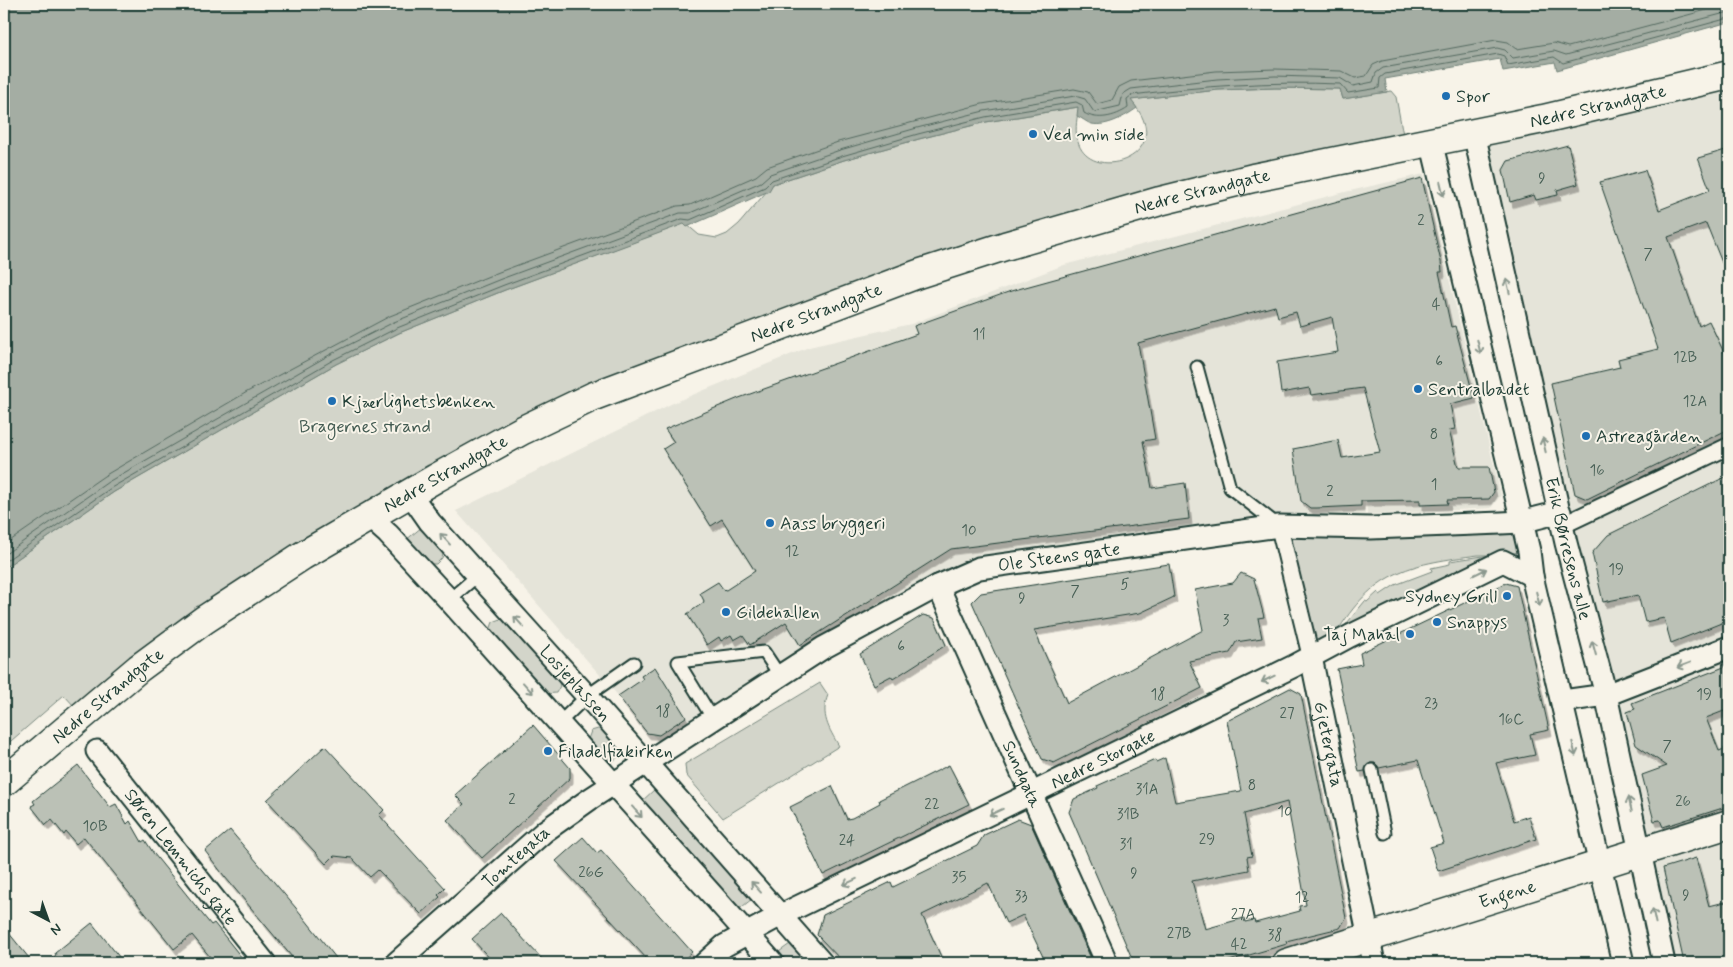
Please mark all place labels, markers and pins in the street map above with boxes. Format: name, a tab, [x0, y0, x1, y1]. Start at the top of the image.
place label: Spor	[1456, 85, 1491, 109]
marker: Spor	[1440, 90, 1452, 102]
place label: Ved min side	[1043, 123, 1145, 147]
marker: Ved min side	[1027, 128, 1039, 140]
place label: Sentralbadet	[1428, 378, 1530, 402]
marker: Sentralbadet	[1412, 383, 1424, 395]
place label: Kjærlighetsbenken	[342, 390, 495, 414]
marker: Kjærlighetsbenken	[326, 395, 338, 407]
place label: Astreagården	[1596, 425, 1702, 451]
marker: Astreagården	[1580, 430, 1592, 442]
place label: Aass bryggeri	[780, 512, 885, 537]
marker: Aass bryggeri	[764, 517, 776, 529]
place label: Sydney Grill	[1405, 585, 1497, 609]
marker: Sydney Grill	[1501, 590, 1513, 602]
place label: Gildehallen	[736, 601, 820, 625]
marker: Gildehallen	[720, 606, 732, 618]
place label: Snappys	[1447, 611, 1507, 635]
marker: Snappys	[1431, 616, 1443, 628]
place label: Taj Mahal	[1323, 623, 1400, 647]
marker: Taj Mahal	[1404, 628, 1416, 640]
place label: Filadelfiakirken	[558, 740, 673, 764]
marker: Filadelfiakirken	[542, 745, 554, 757]

